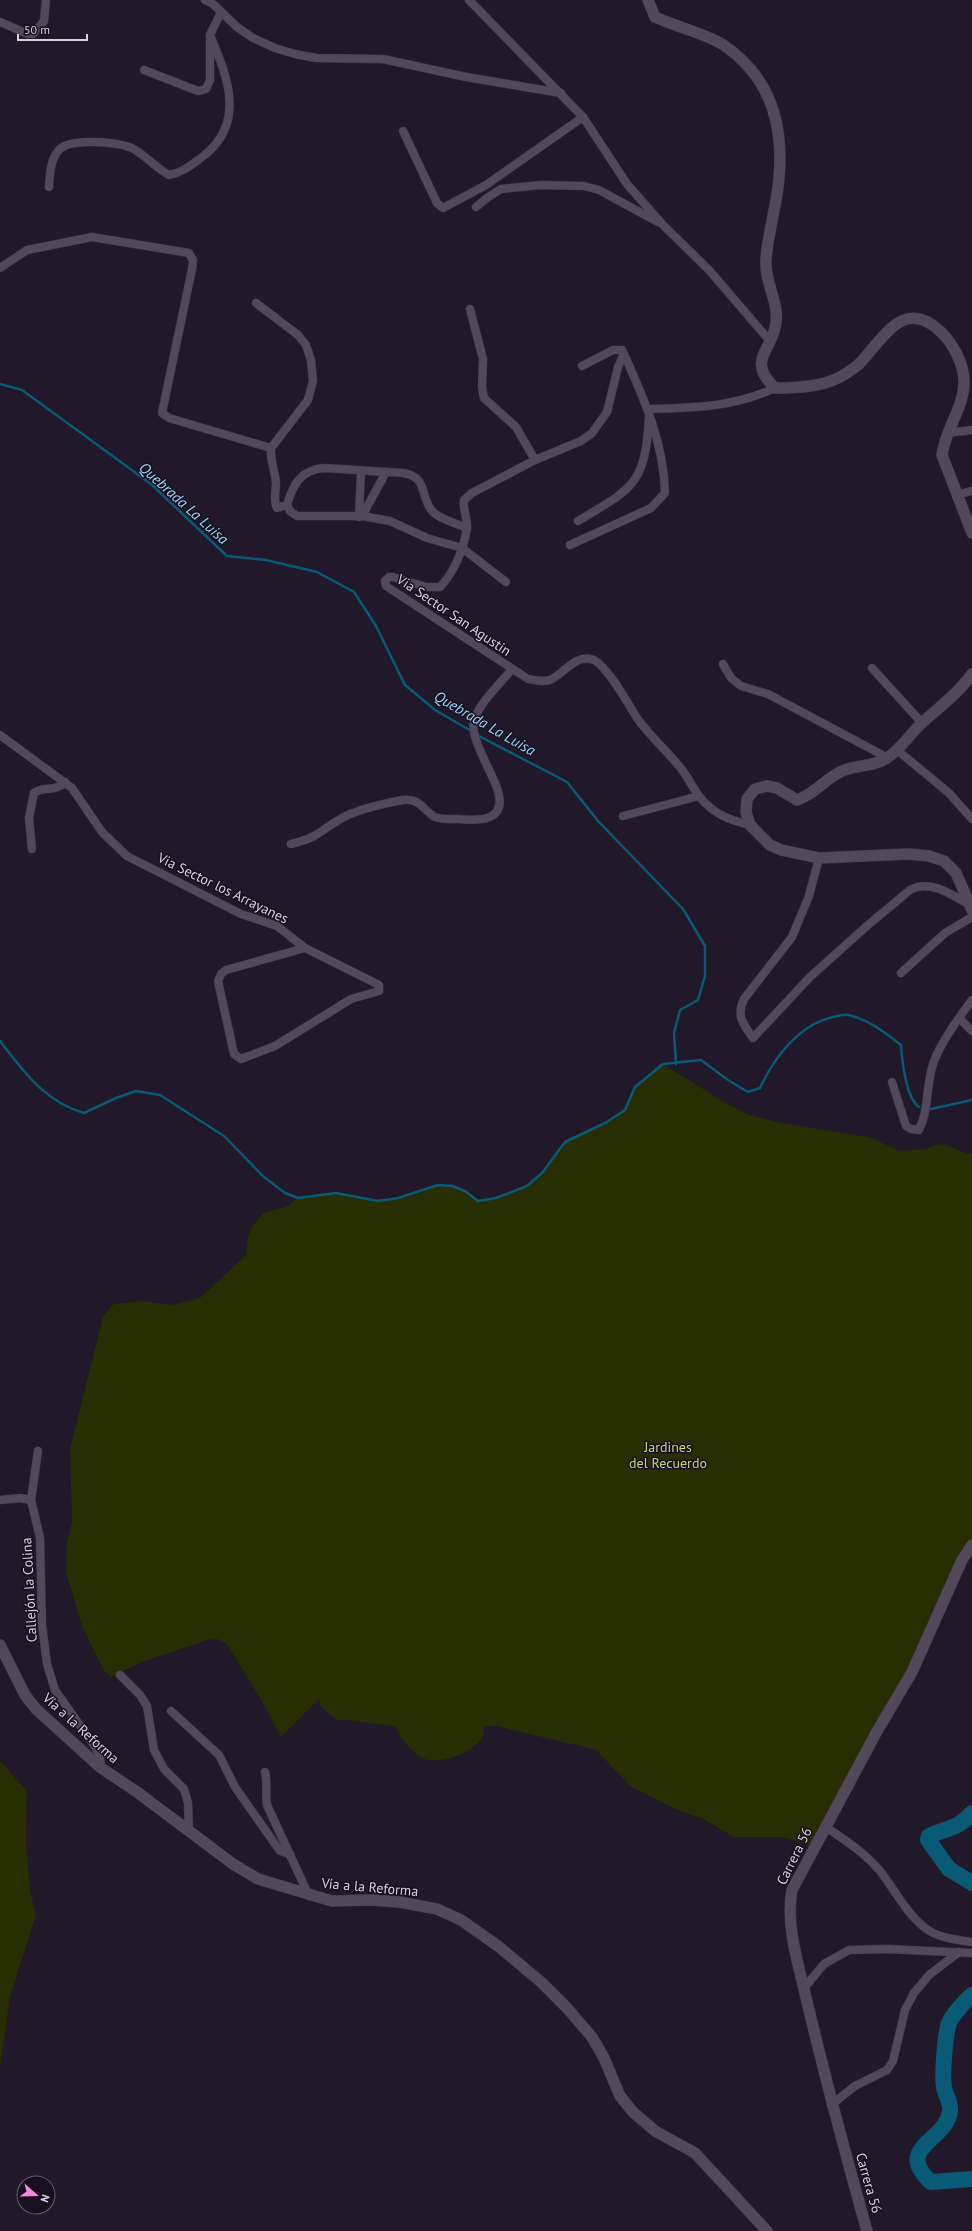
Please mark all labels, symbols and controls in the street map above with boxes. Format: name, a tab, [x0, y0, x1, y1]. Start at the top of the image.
scale bar	[18, 16, 87, 42]
text: 50 m	[24, 22, 50, 37]
water label: Quebrada La Luisa	[135, 458, 233, 549]
street label: Via Sector San Agustin	[393, 569, 515, 660]
water label: Quebrada La Luisa	[431, 686, 540, 760]
street label: Via Sector los Arrayanes	[154, 848, 291, 928]
park label: Jardines del Recuerdo	[629, 1438, 707, 1472]
street label: Callejón la Colina	[17, 1537, 41, 1643]
street label: Vía a la Reforma	[38, 1688, 123, 1767]
street label: Carrera 56	[772, 1824, 816, 1888]
street label: Vía a la Reforma	[320, 1874, 419, 1900]
street label: Carrera 56	[852, 2151, 886, 2215]
north arrow	[16, 2175, 56, 2215]
text: N	[38, 2193, 53, 2204]

